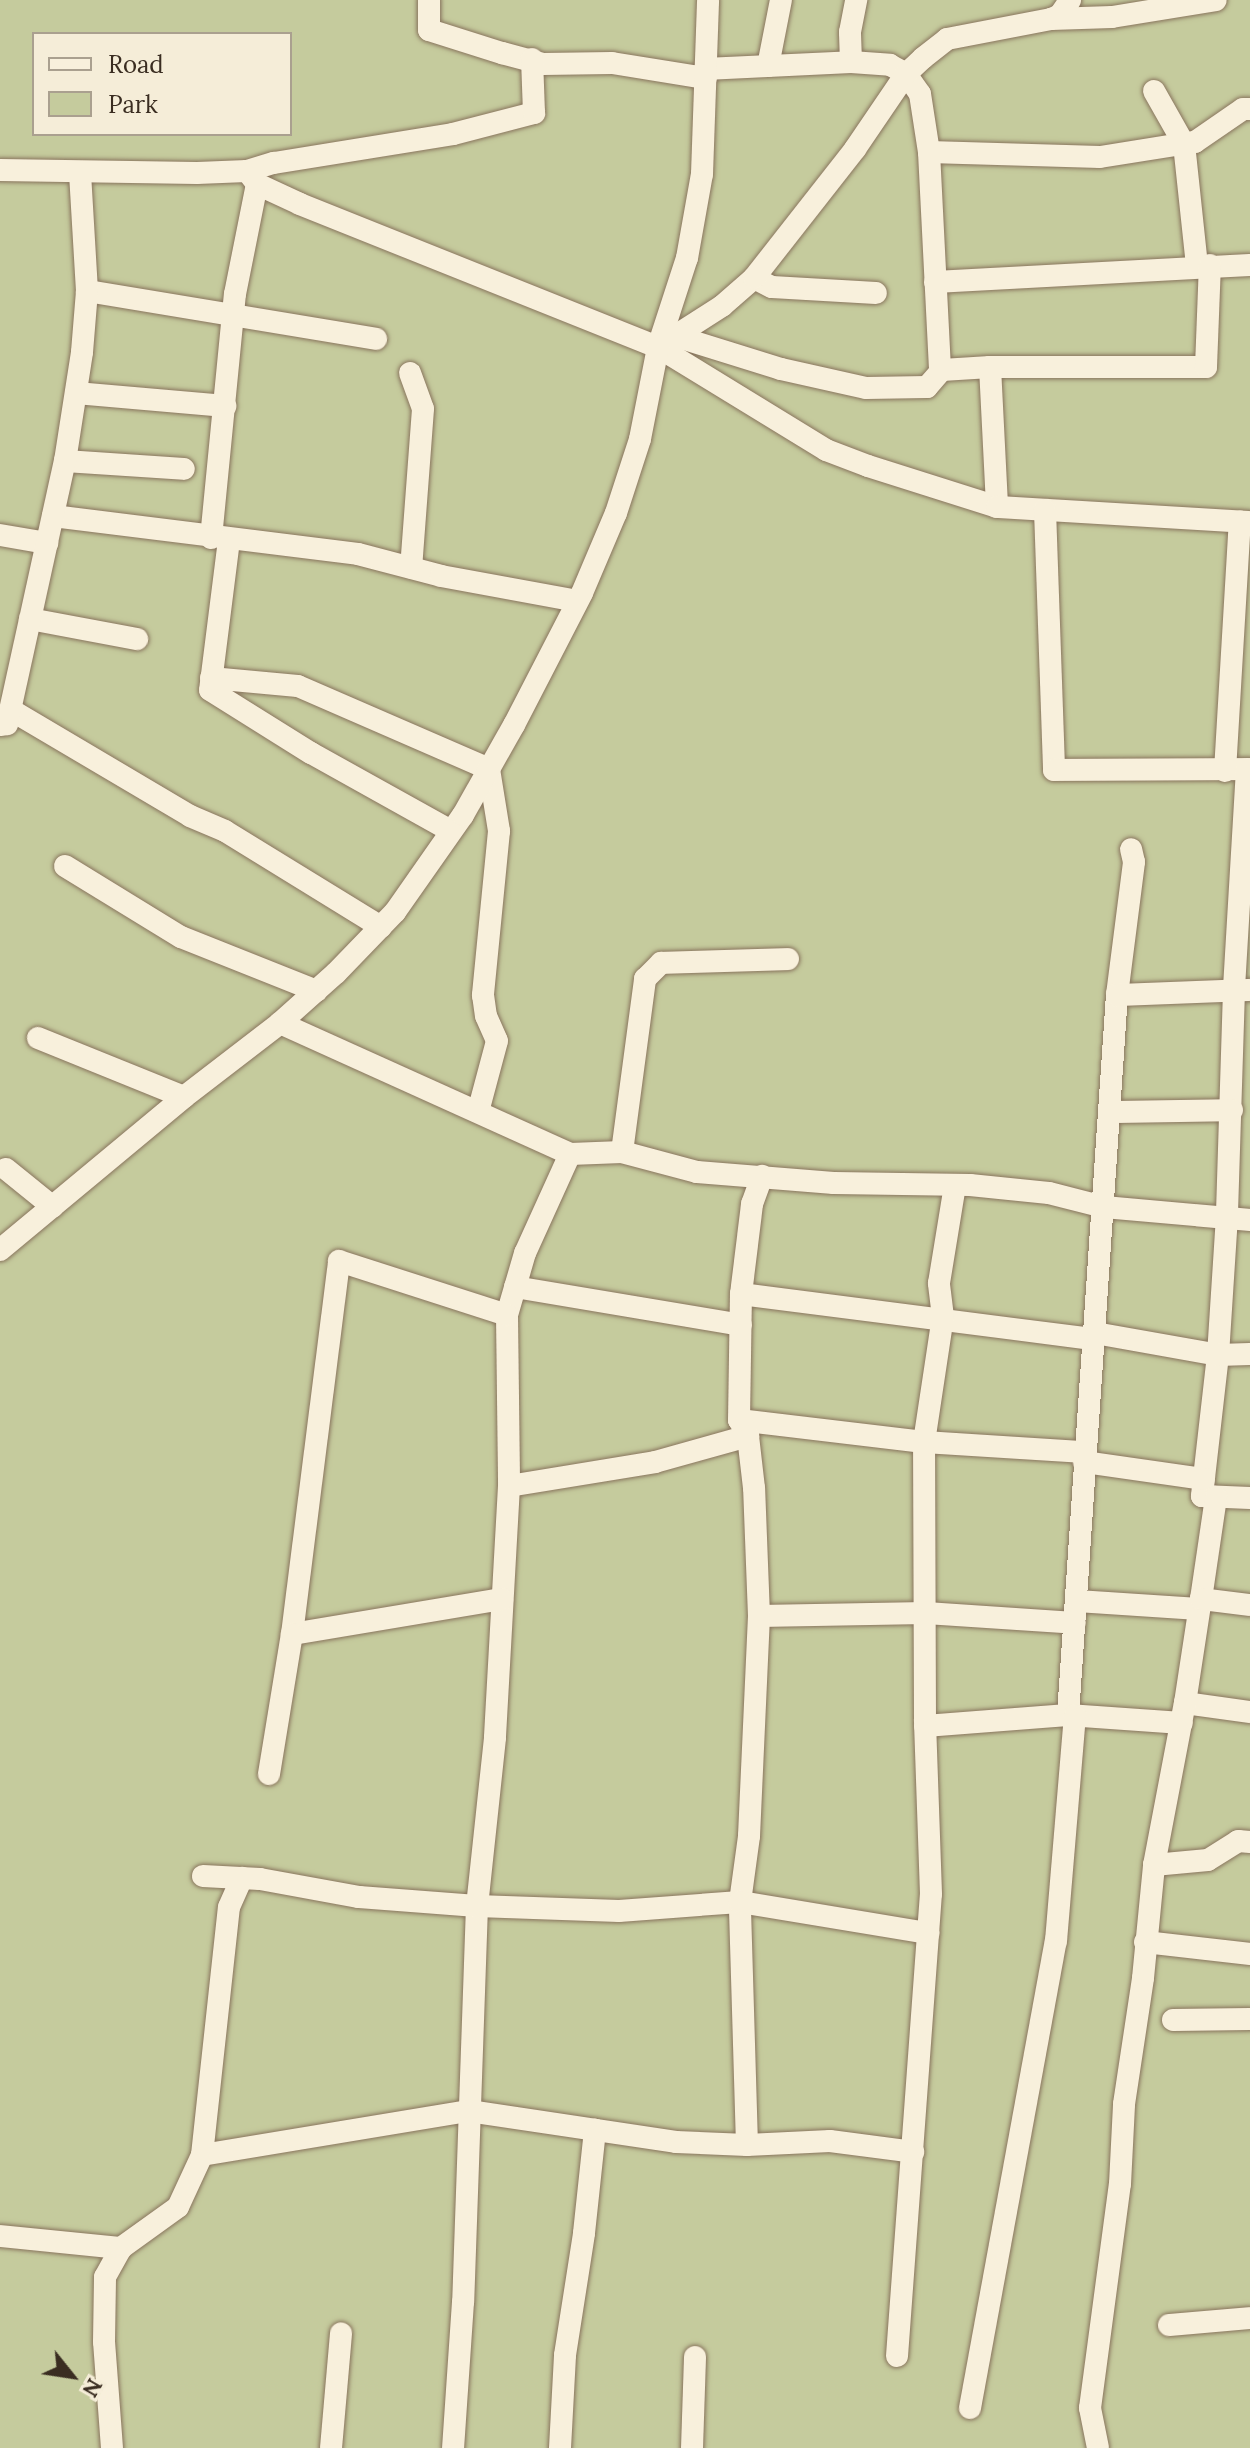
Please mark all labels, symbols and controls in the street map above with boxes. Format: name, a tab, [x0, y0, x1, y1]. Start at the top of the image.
legend	[32, 32, 292, 136]
text: Road	[108, 49, 164, 80]
text: Park	[108, 89, 158, 120]
north arrow	[32, 2336, 112, 2416]
text: N	[76, 2374, 109, 2402]

